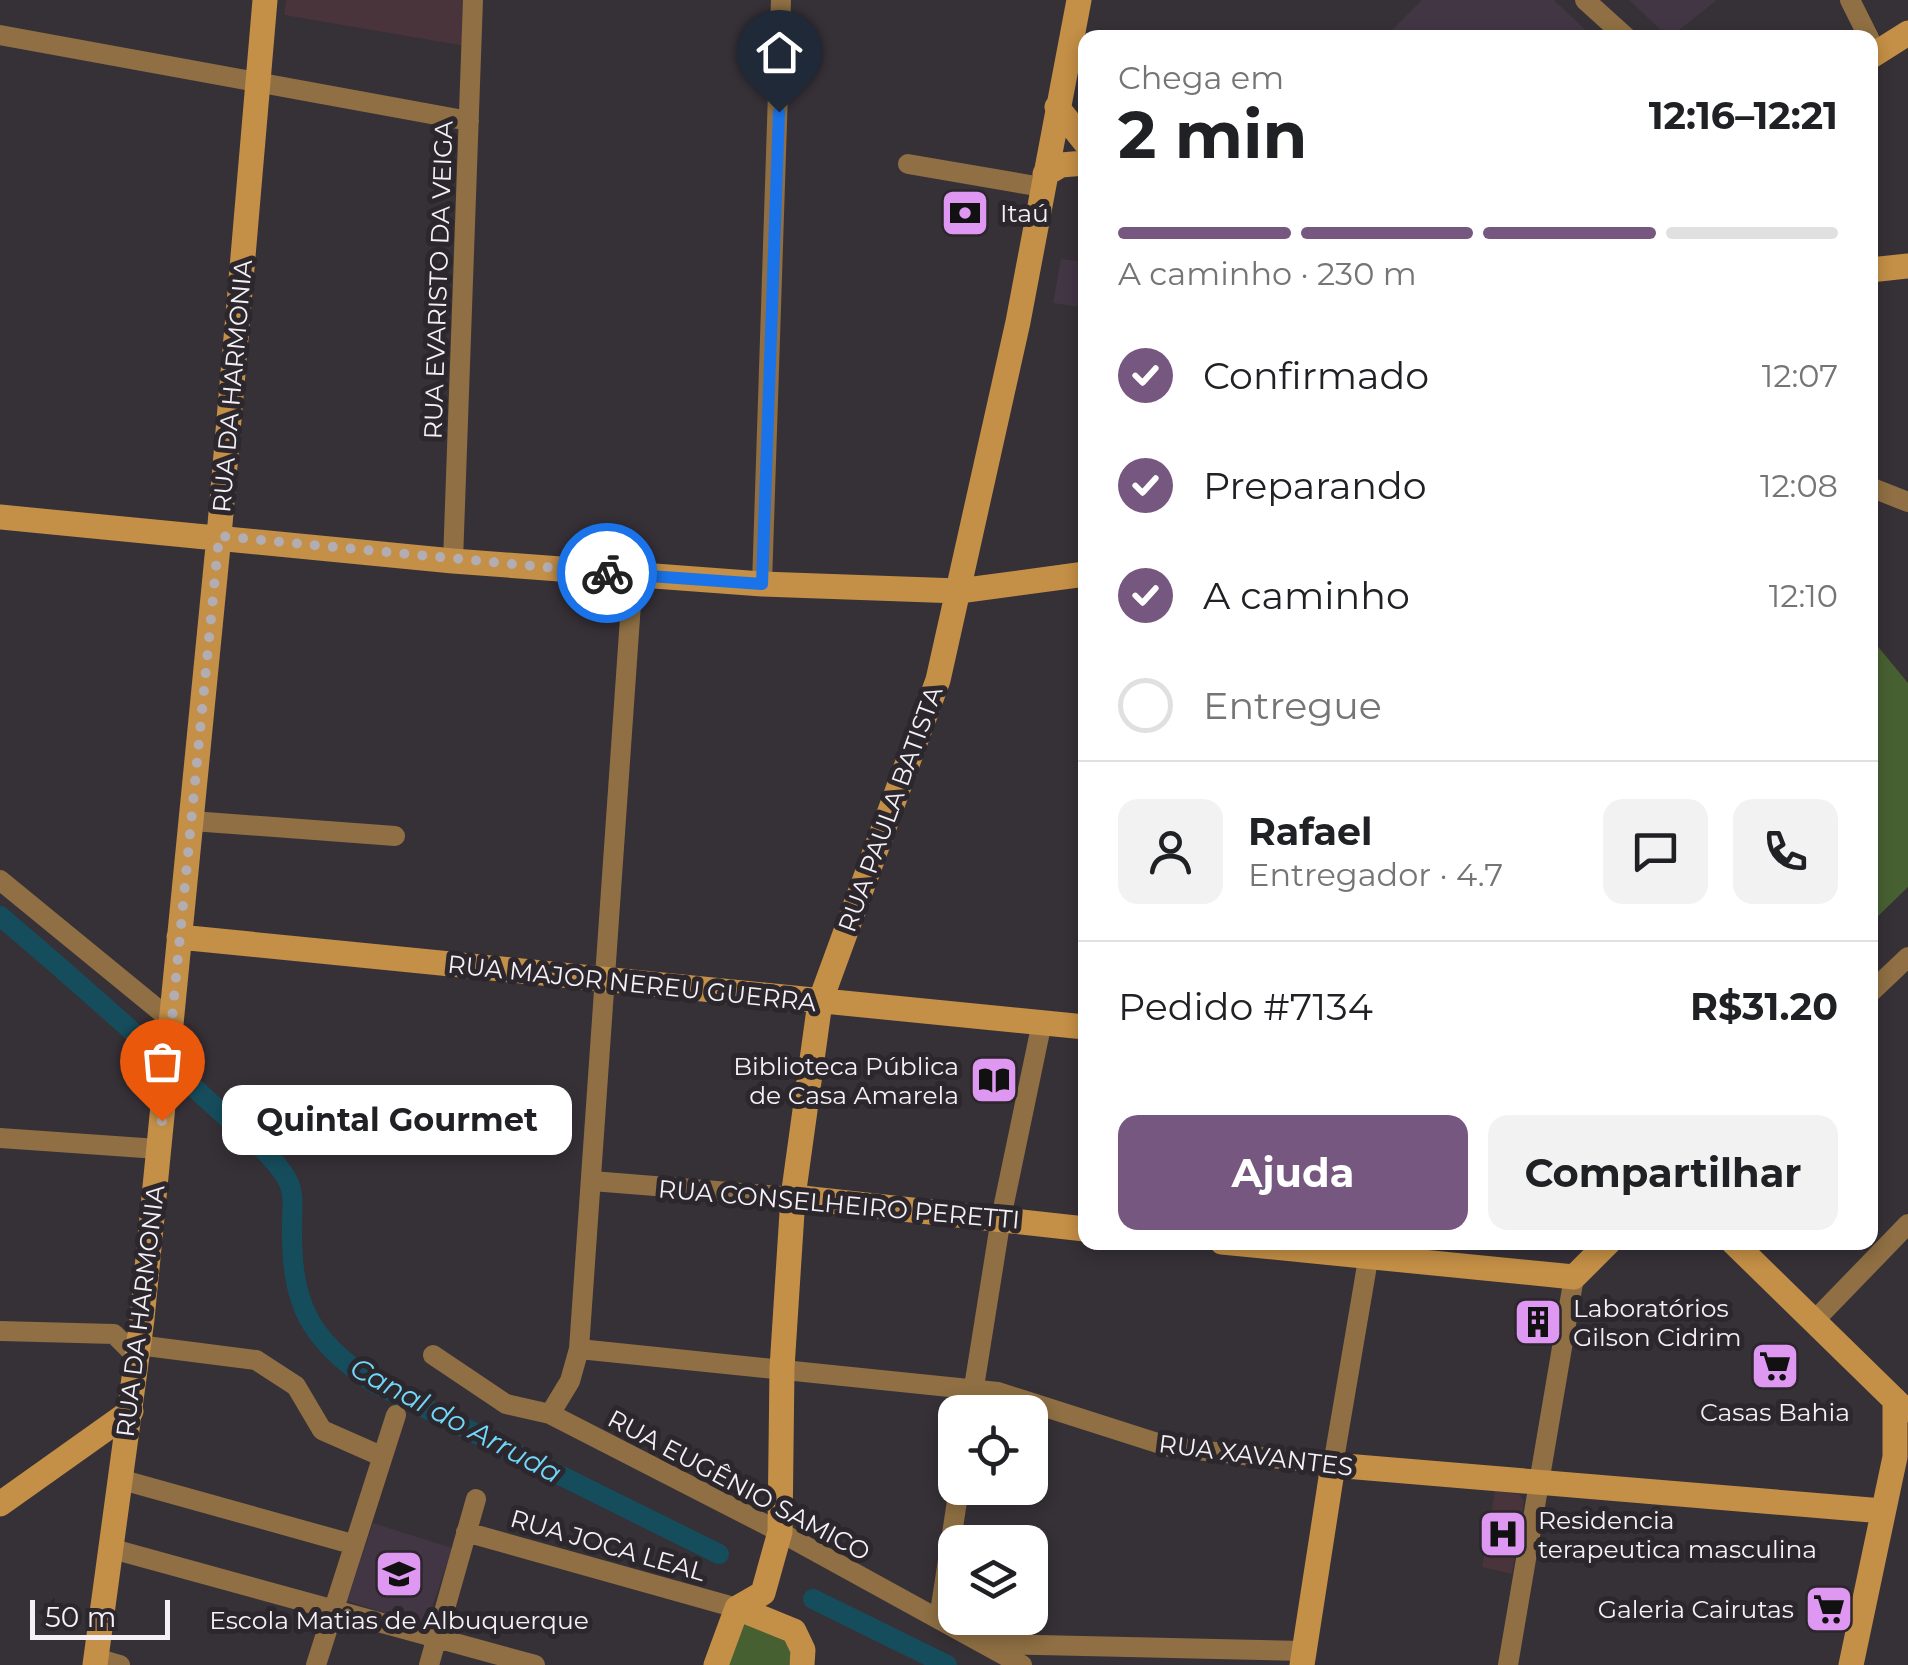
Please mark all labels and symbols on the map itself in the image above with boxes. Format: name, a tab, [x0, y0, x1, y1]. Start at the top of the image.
pin	[737, 10, 822, 113]
street label: RUA EVARISTO DA VEIGA	[417, 120, 459, 440]
bank icon: Itaú	[939, 187, 991, 239]
place label: Itaú	[1000, 198, 1049, 228]
street label: RUA DA HARMONIA	[206, 258, 258, 514]
courier	[557, 523, 657, 623]
street label: RUA PAULA BATISTA	[832, 682, 949, 936]
street label: RUA MAJOR NEREU GUERRA	[446, 949, 818, 1017]
pin	[120, 1019, 205, 1122]
place label: Biblioteca Pública de Casa Amarela	[733, 1051, 959, 1110]
library icon: Biblioteca Pública de Casa Amarela	[968, 1054, 1020, 1106]
callout: Quintal Gourmet	[222, 1086, 572, 1156]
street label: RUA CONSELHEIRO PERETTI	[657, 1173, 1021, 1235]
street label: RUA DA HARMONIA	[110, 1183, 170, 1439]
place label: Laboratórios Gilson Cidrim	[1573, 1293, 1742, 1352]
building icon: Laboratórios Gilson Cidrim	[1512, 1296, 1564, 1348]
supermarket icon: Casas Bahia	[1749, 1340, 1801, 1392]
water label: Canal do Arruda	[345, 1350, 567, 1490]
place label: Casas Bahia	[1700, 1397, 1850, 1427]
street label: RUA EUGÊNIO SAMICO	[603, 1403, 875, 1567]
street label: RUA XAVANTES	[1157, 1428, 1355, 1482]
street label: RUA JOCA LEAL	[507, 1503, 709, 1587]
place label: Residencia terapeutica masculina	[1538, 1505, 1817, 1564]
hospital icon: Residencia terapeutica masculina	[1477, 1508, 1529, 1560]
school or university icon: Escola Matias de Albuquerque	[373, 1548, 425, 1600]
supermarket icon: Galeria Cairutas	[1803, 1583, 1855, 1635]
place label: Galeria Cairutas	[1598, 1594, 1794, 1624]
scale bar	[30, 1595, 170, 1640]
place label: Escola Matias de Albuquerque	[209, 1605, 589, 1635]

